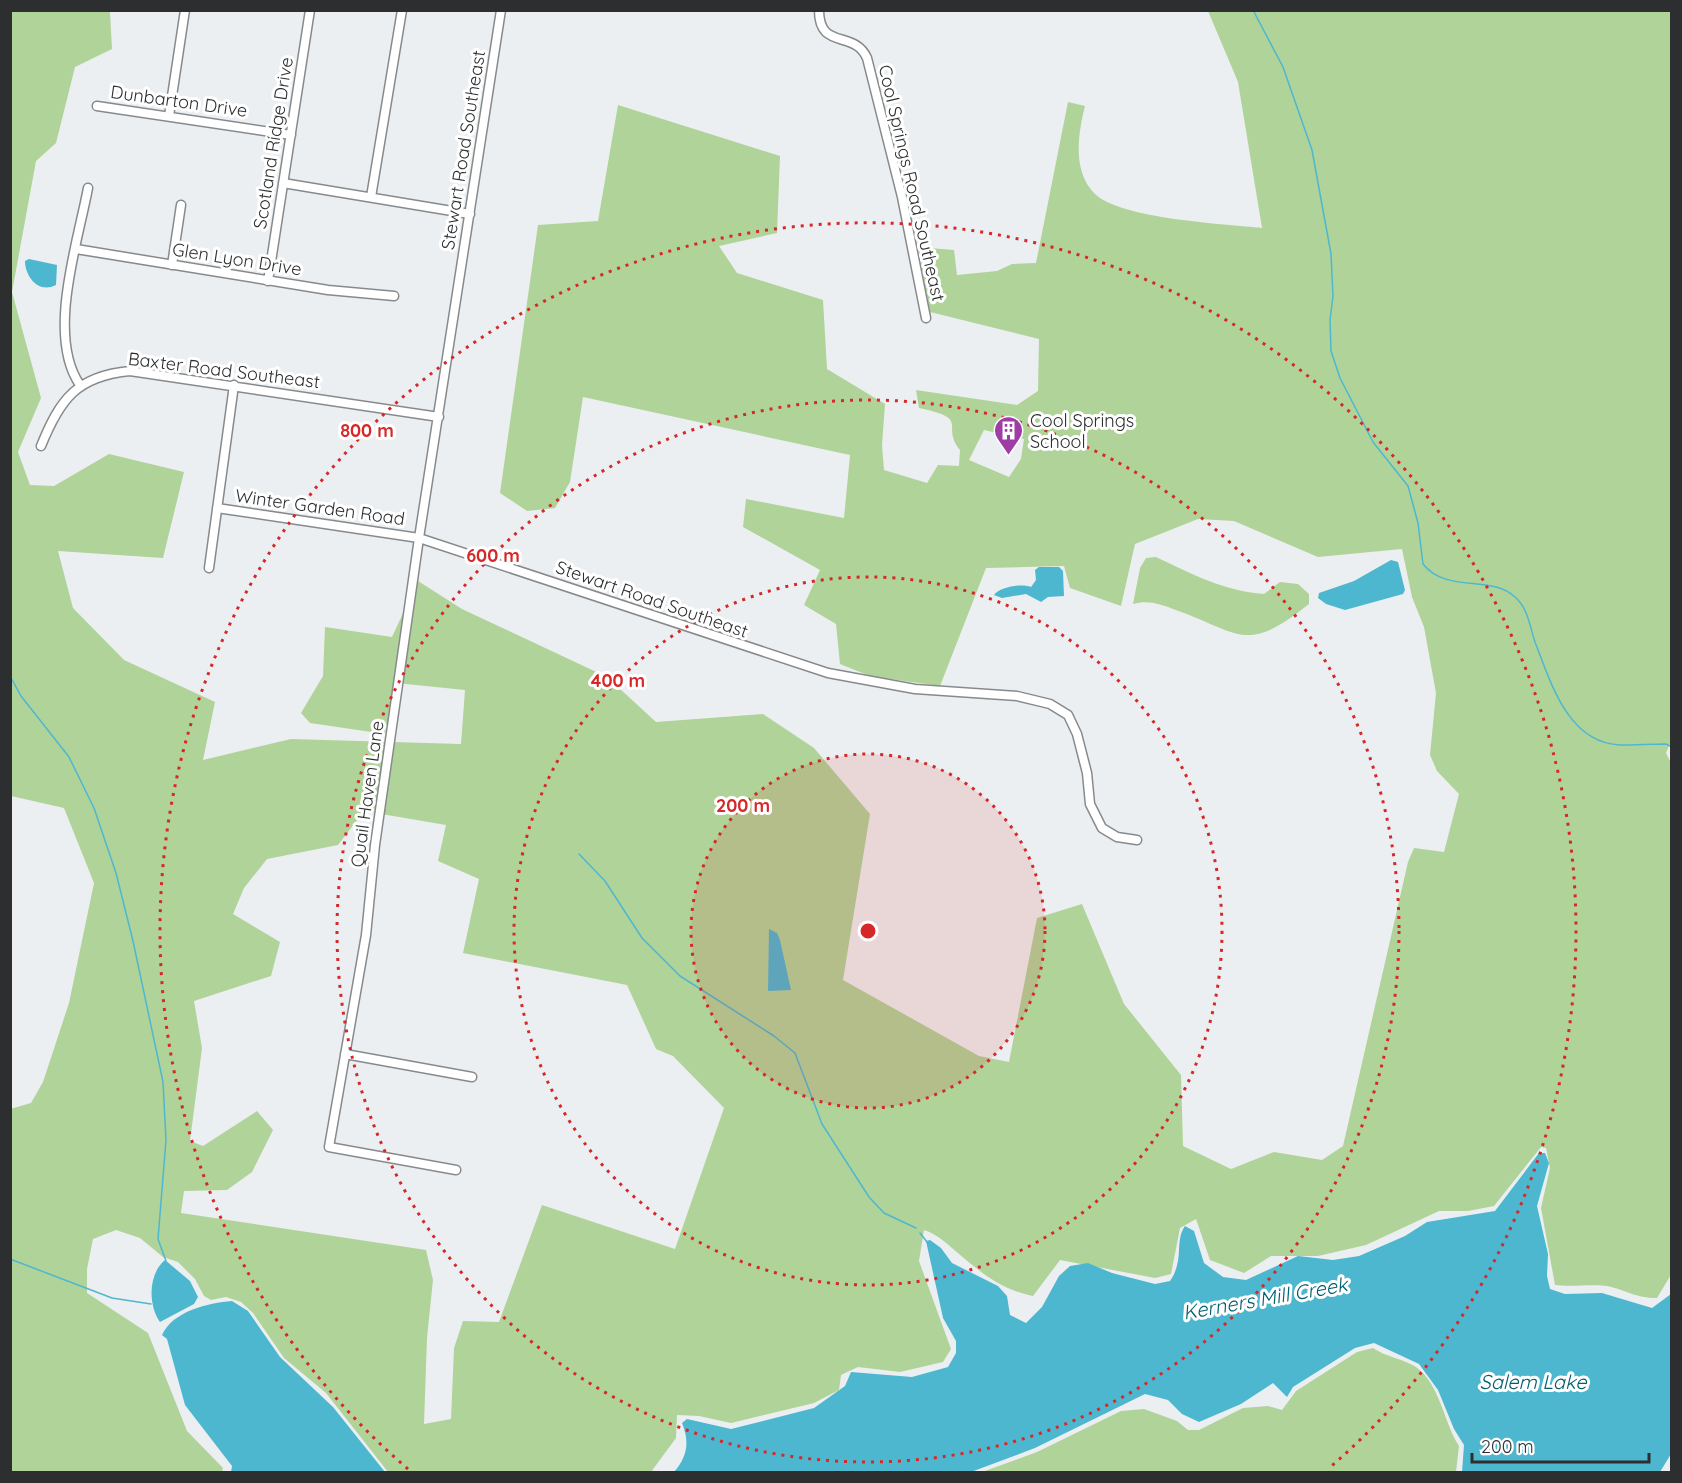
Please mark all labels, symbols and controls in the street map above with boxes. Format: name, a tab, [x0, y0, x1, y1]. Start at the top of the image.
street label: Stewart Road Southeast	[436, 49, 490, 251]
street label: Scotland Ridge Drive	[248, 55, 298, 231]
street label: Cool Springs Road Southeast	[874, 63, 950, 303]
street label: Dunbarton Drive	[109, 80, 249, 122]
street label: Glen Lyon Drive	[171, 237, 303, 281]
street label: Baxter Road Southeast	[127, 347, 321, 393]
place label: Cool Springs School	[1030, 409, 1134, 453]
building icon: Cool Springs School	[993, 414, 1025, 456]
text: 800 m	[340, 419, 394, 442]
street label: Winter Garden Road	[234, 484, 406, 530]
text: 600 m	[466, 544, 520, 567]
street label: Stewart Road Southeast	[553, 555, 751, 643]
text: 400 m	[591, 669, 645, 692]
street label: Quail Haven Lane	[345, 719, 389, 869]
text: 200 m	[716, 794, 770, 817]
centre of rings	[858, 921, 878, 941]
water label: Kerners Mill Creek	[1181, 1271, 1351, 1325]
water label: Salem Lake	[1479, 1369, 1587, 1394]
scale bar	[1472, 1426, 1649, 1464]
text: 200 m	[1481, 1435, 1534, 1458]

